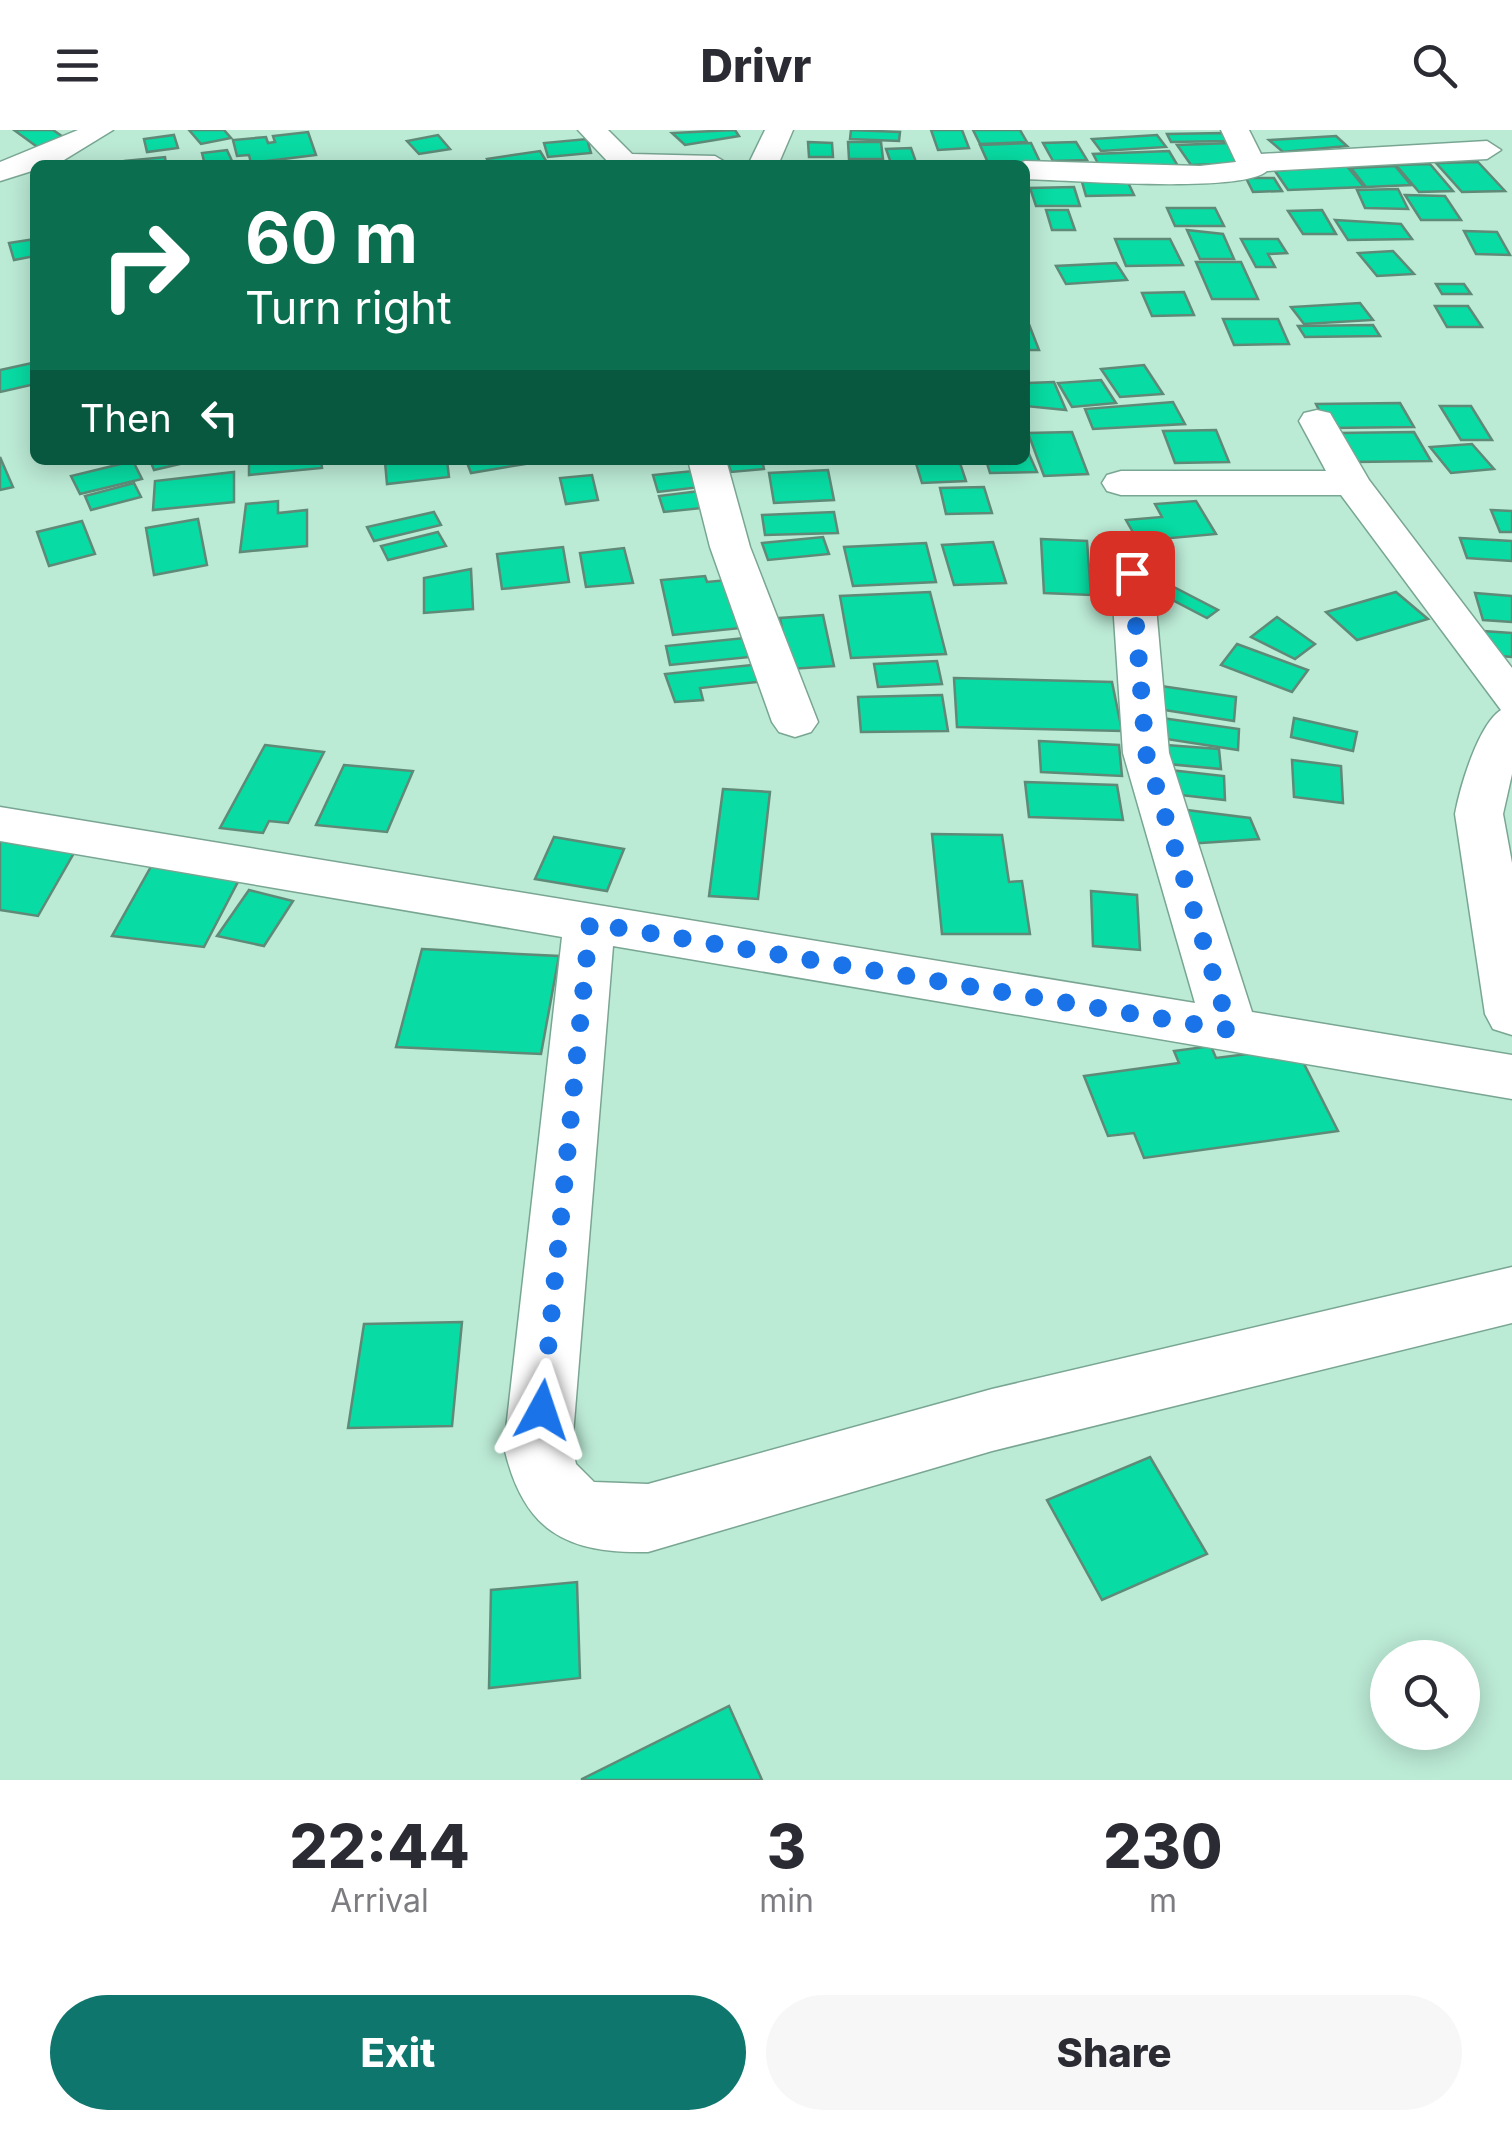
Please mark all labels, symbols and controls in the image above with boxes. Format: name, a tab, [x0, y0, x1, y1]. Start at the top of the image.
icon: menu	[50, 38, 105, 93]
text: Drivr	[701, 38, 811, 93]
icon: search	[1407, 38, 1462, 93]
text: 60 m	[245, 195, 418, 280]
icon: right	[80, 200, 210, 330]
text: Turn right	[245, 280, 452, 335]
icon: left	[192, 390, 247, 445]
text: Then	[80, 395, 172, 441]
pin	[1090, 531, 1175, 616]
icon: arrive	[1105, 546, 1160, 601]
position arrow	[490, 1358, 594, 1462]
map controls	[1370, 1640, 1480, 1750]
button: search	[1370, 1640, 1480, 1750]
text: 22:44	[289, 1810, 470, 1882]
text: 3	[767, 1810, 806, 1882]
text: 230	[1103, 1810, 1223, 1882]
text: Arrival	[330, 1881, 429, 1920]
text: min	[759, 1881, 814, 1920]
text: m	[1149, 1881, 1177, 1920]
button: Exit	[50, 1995, 746, 2110]
button: Share	[766, 1995, 1462, 2110]

